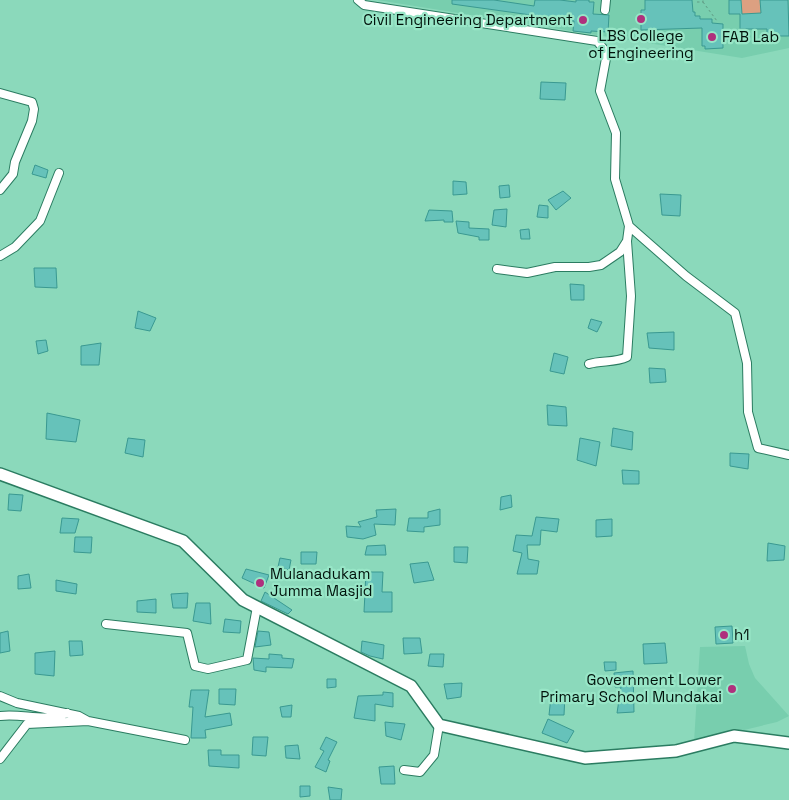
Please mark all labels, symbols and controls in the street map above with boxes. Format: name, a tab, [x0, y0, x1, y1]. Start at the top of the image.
place label: Civil Engineering Department	[363, 10, 573, 29]
marker: LBS College of Engineering	[635, 13, 647, 25]
marker: Civil Engineering Department	[577, 14, 589, 26]
place label: LBS College of Engineering	[588, 26, 694, 62]
place label: FAB Lab	[722, 27, 779, 46]
marker: FAB Lab	[706, 31, 718, 43]
place label: Mulanadukam Jumma Masjid	[270, 564, 372, 600]
marker: Mulanadukam Jumma Masjid	[254, 577, 266, 589]
place label: h1	[734, 625, 749, 644]
marker: h1	[718, 629, 730, 641]
place label: Government Lower Primary School Mundakai	[540, 670, 722, 706]
marker: Government Lower Primary School Mundakai	[726, 683, 738, 695]

